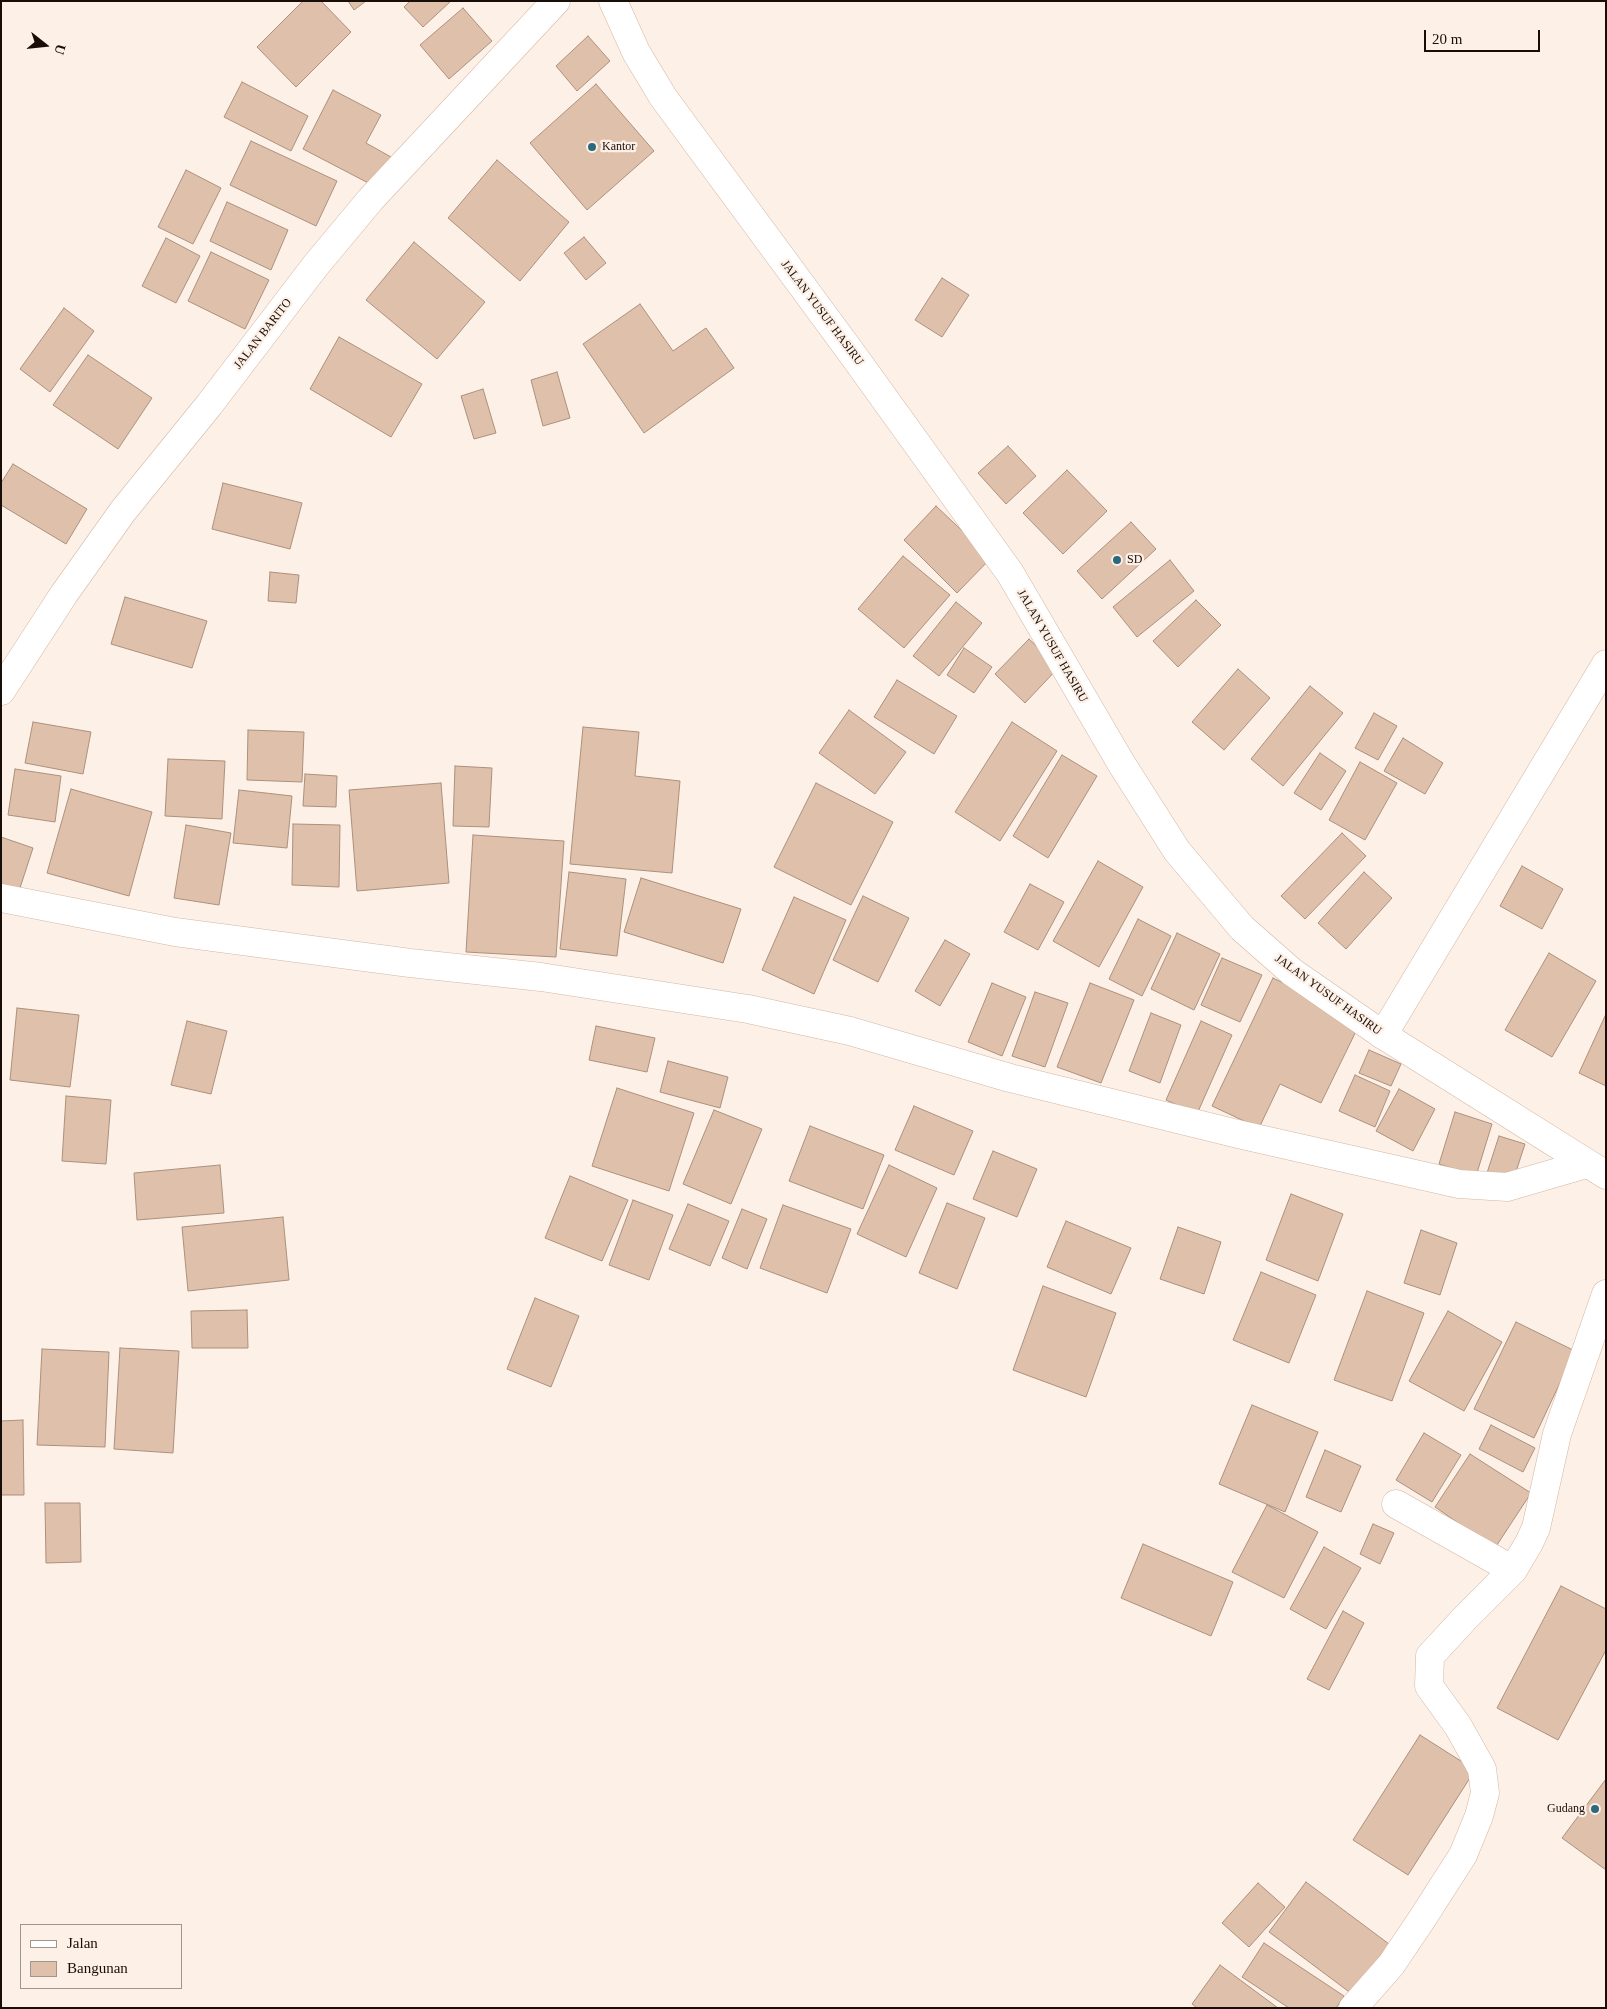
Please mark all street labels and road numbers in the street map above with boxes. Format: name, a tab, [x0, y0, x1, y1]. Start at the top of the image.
street label: JALAN YUSUF HASIRU	[778, 258, 866, 368]
street label: JALAN BARITO	[231, 296, 295, 372]
street label: JALAN YUSUF HASIRU	[1014, 587, 1090, 705]
street label: JALAN YUSUF HASIRU	[1272, 952, 1384, 1038]

